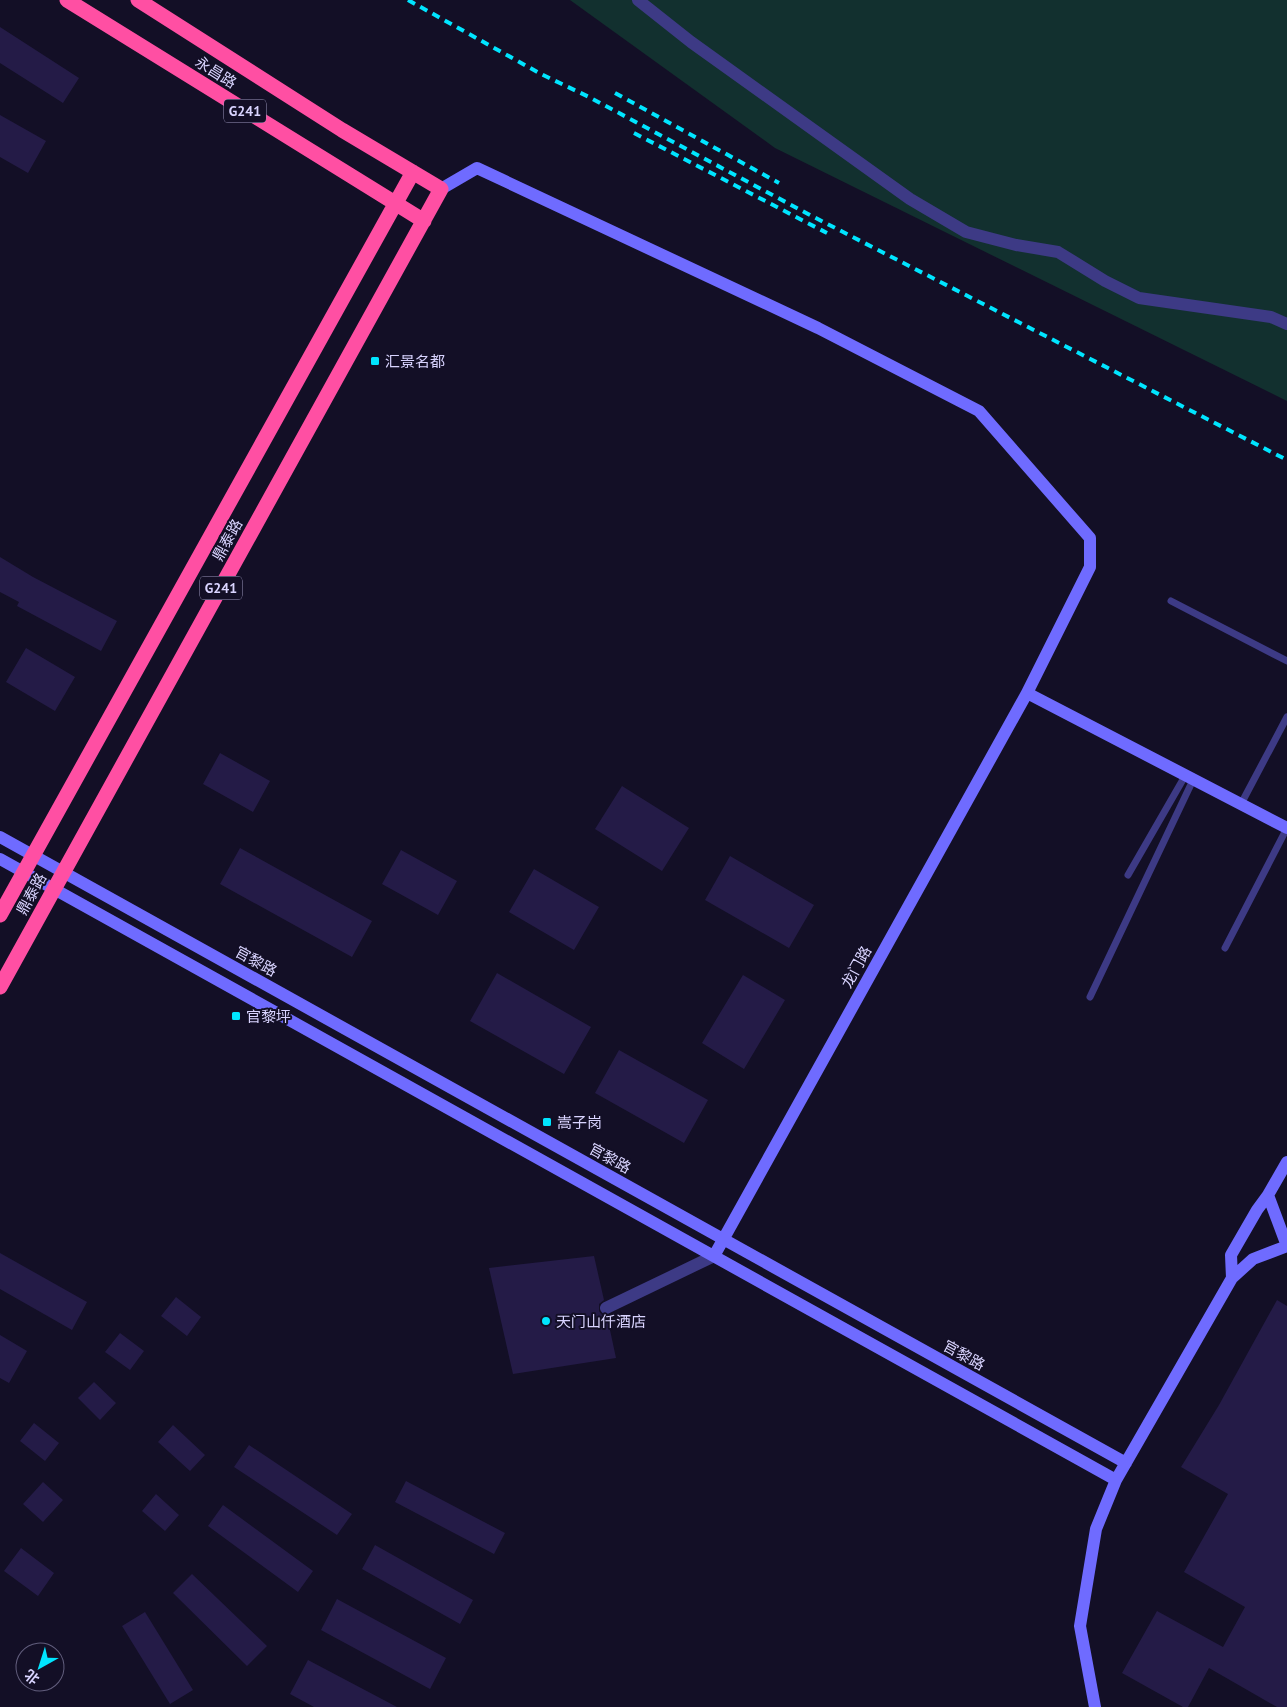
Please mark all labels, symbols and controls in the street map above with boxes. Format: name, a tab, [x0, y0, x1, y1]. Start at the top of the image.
street label: 永昌路	[192, 52, 240, 92]
road number: G241	[224, 100, 266, 122]
place label: 汇景名都	[385, 352, 445, 371]
marker: 汇景名都	[369, 355, 381, 367]
street label: 鼎泰路	[208, 516, 246, 564]
road number: G241	[200, 576, 242, 600]
street label: 鼎泰路	[12, 870, 50, 918]
street label: 官黎路	[232, 942, 280, 980]
street label: 龙门路	[837, 943, 875, 991]
place label: 官黎坪	[246, 1007, 291, 1026]
marker: 官黎坪	[230, 1010, 242, 1022]
place label: 嵩子岗	[557, 1113, 602, 1132]
marker: 嵩子岗	[541, 1116, 553, 1128]
street label: 官黎路	[586, 1139, 634, 1177]
place label: 天门山仟酒店	[556, 1312, 646, 1331]
marker: 天门山仟酒店	[540, 1315, 552, 1327]
street label: 官黎路	[940, 1336, 988, 1374]
north arrow	[15, 1642, 65, 1692]
text: 北	[21, 1666, 43, 1689]

